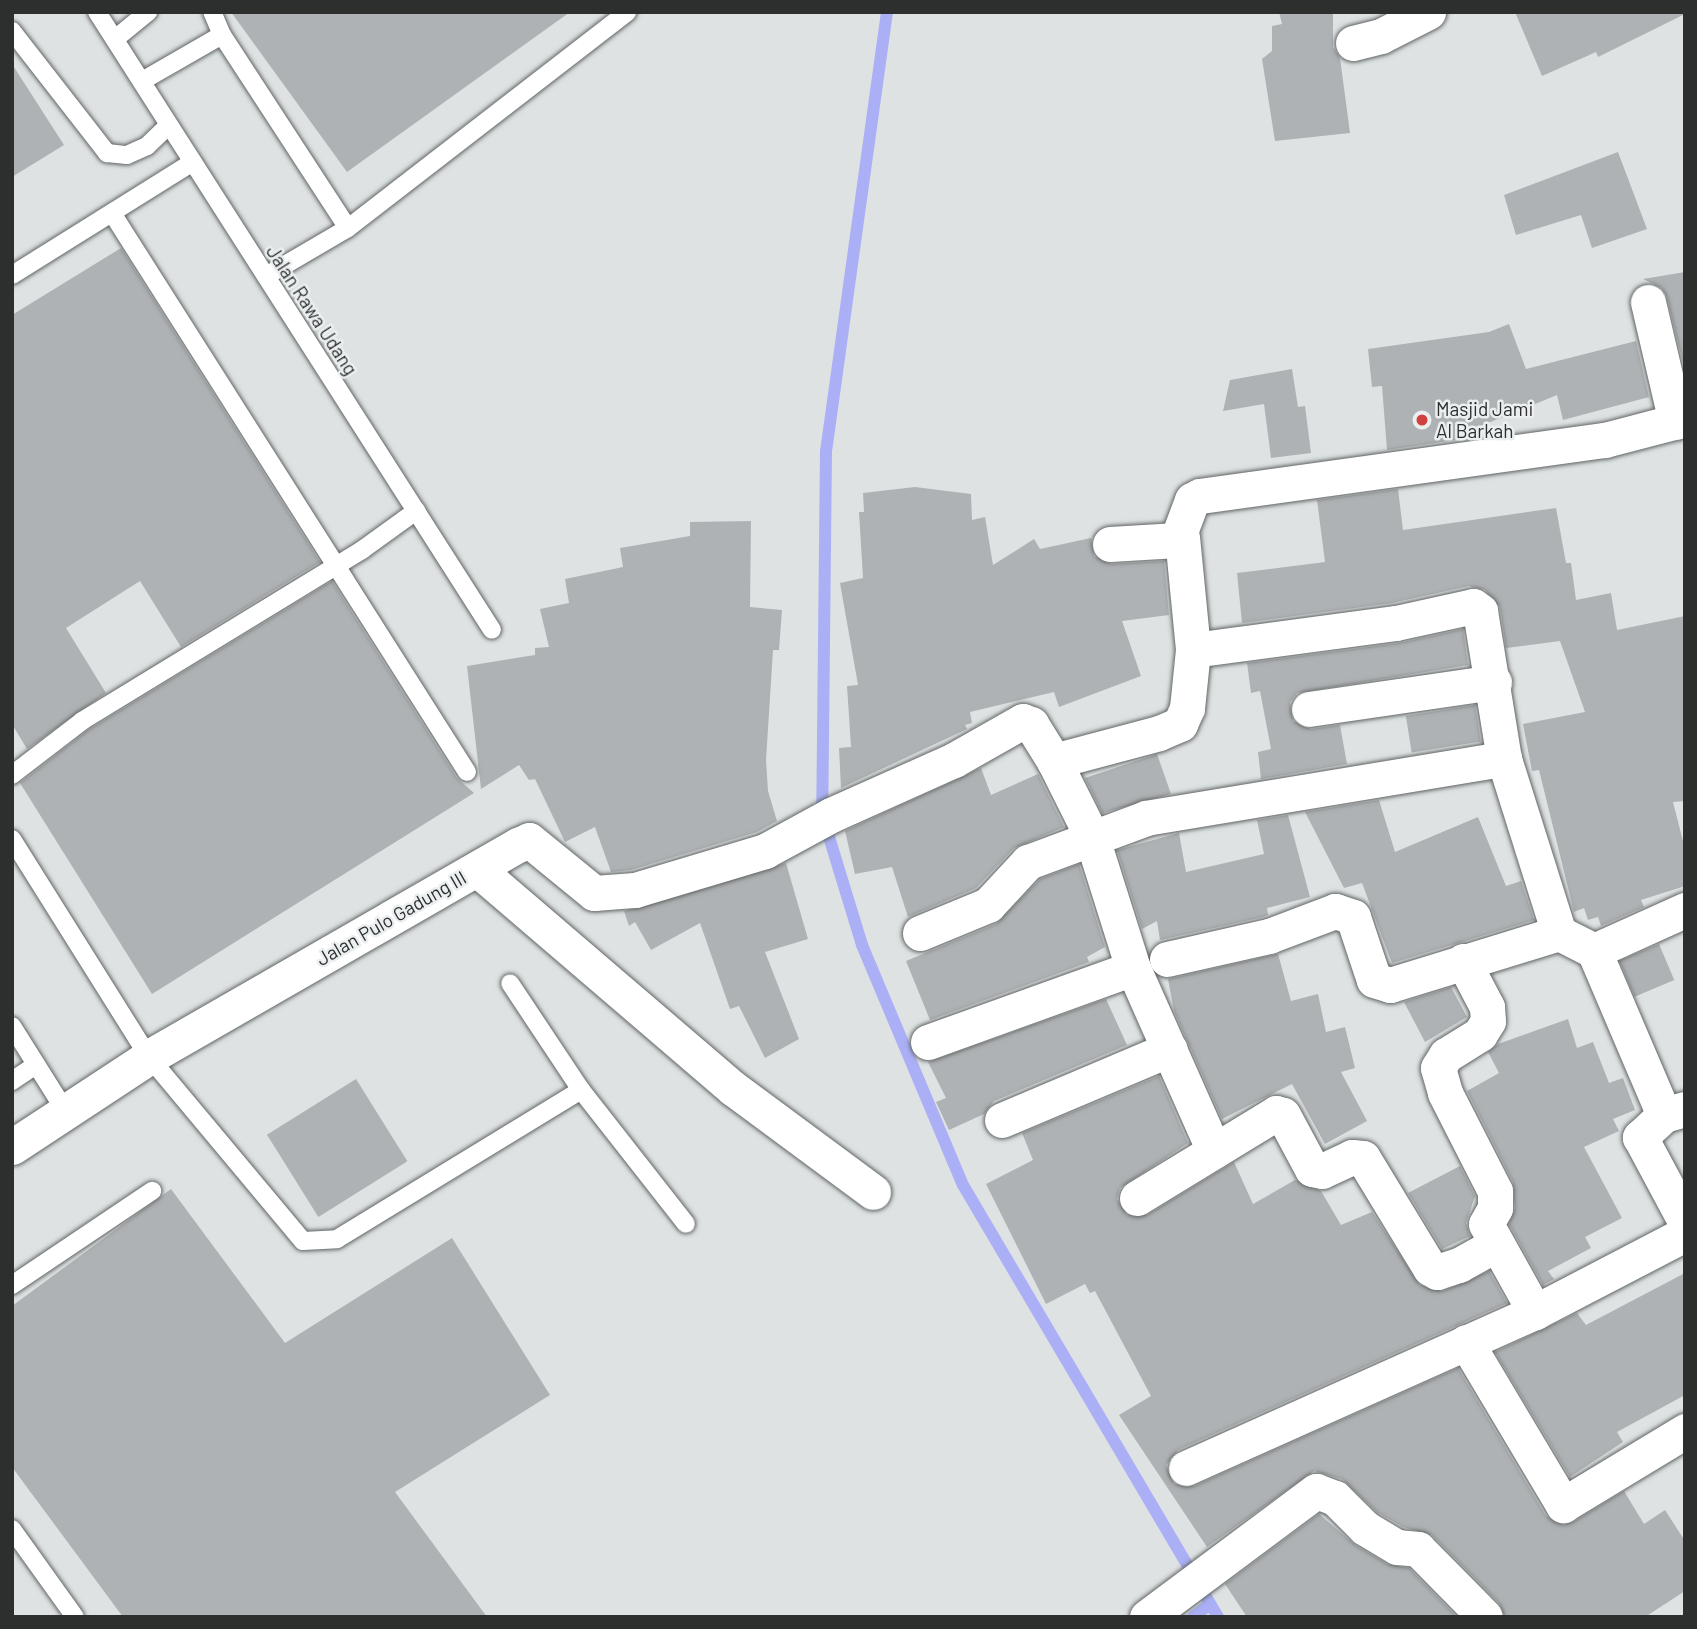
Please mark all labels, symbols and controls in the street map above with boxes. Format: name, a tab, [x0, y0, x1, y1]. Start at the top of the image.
street label: Jalan Rawa Udang	[262, 241, 362, 379]
place label: Masjid Jami Al Barkah	[1436, 398, 1533, 442]
marker: Masjid Jami Al Barkah	[1414, 412, 1430, 428]
street label: Jalan Pulo Gadung III	[312, 866, 470, 970]

